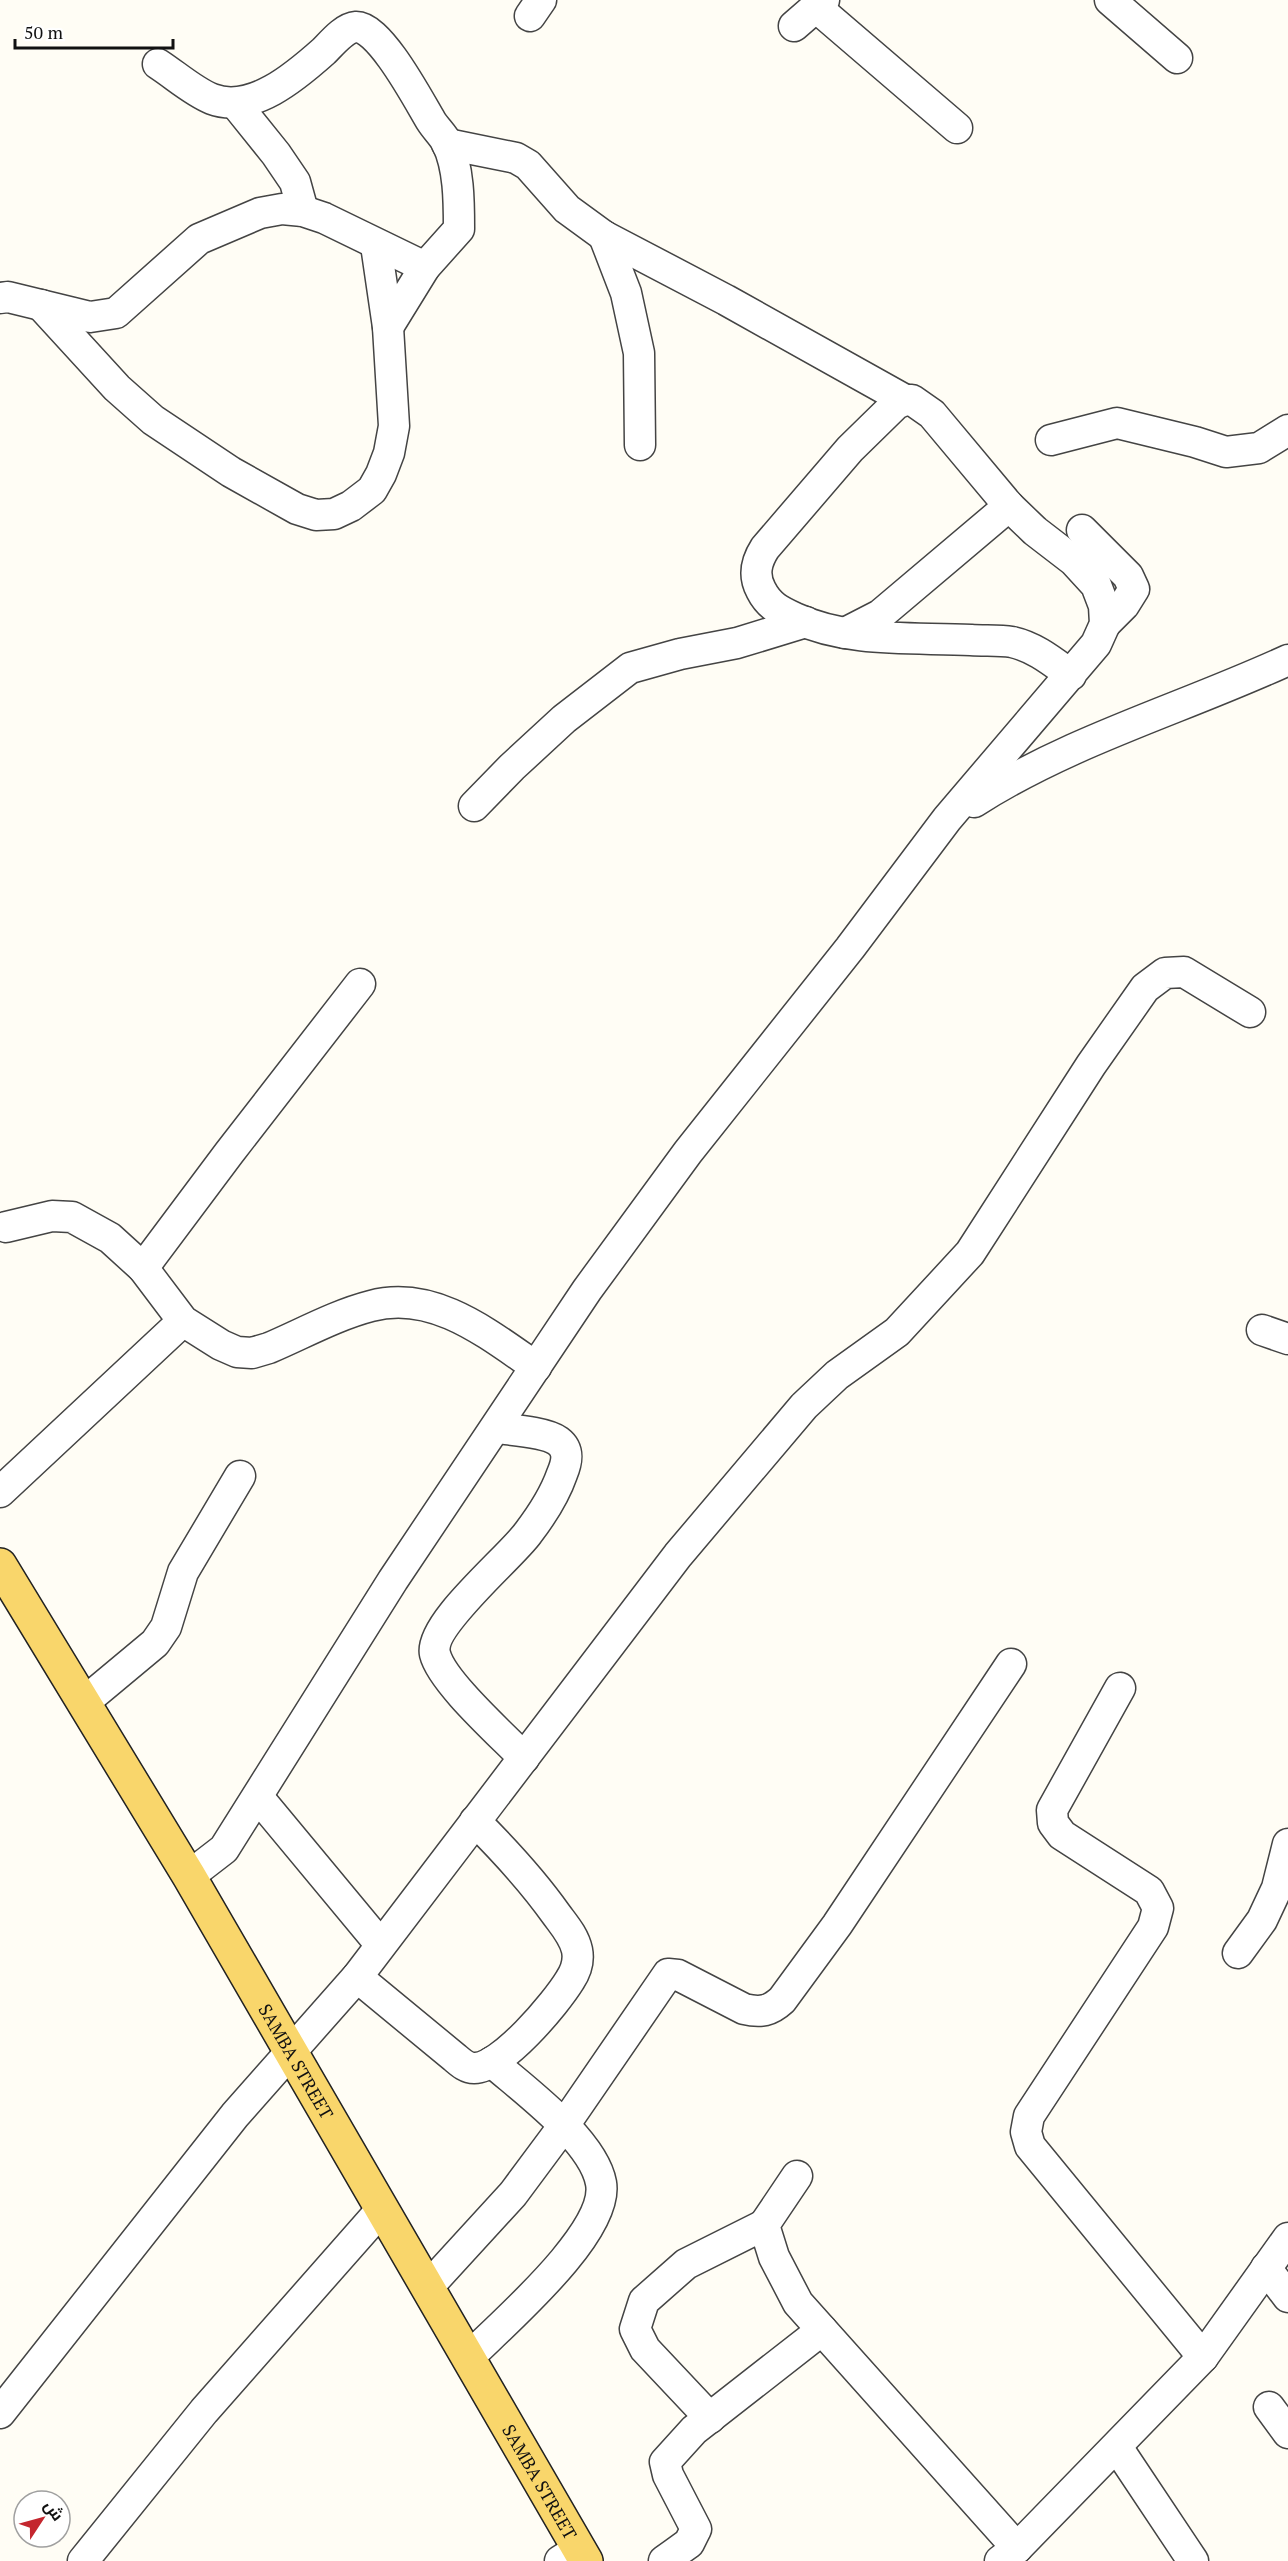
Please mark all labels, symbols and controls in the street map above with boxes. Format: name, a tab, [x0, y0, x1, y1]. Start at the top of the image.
scale bar	[15, 12, 172, 50]
text: 50 m	[24, 20, 64, 44]
street label: SAMBA STREET	[254, 1999, 339, 2123]
street label: SAMBA STREET	[497, 2420, 583, 2544]
north arrow	[12, 2489, 72, 2549]
text: ش	[39, 2495, 69, 2525]

